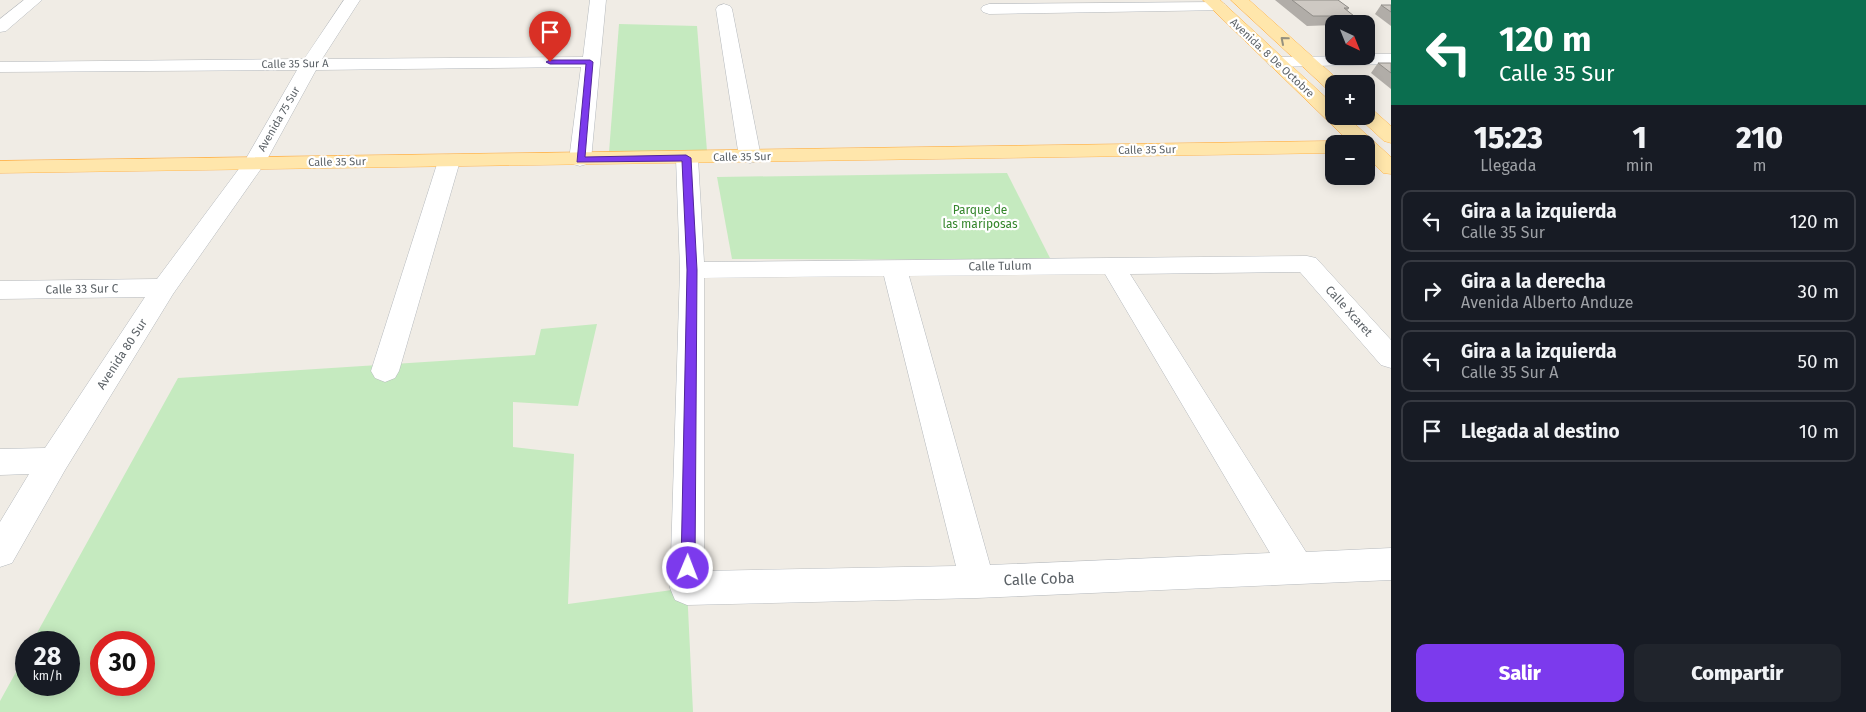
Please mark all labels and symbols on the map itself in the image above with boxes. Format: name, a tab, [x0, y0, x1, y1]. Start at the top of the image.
pin	[529, 11, 571, 62]
north arrow	[1325, 15, 1375, 65]
street label: Avenida. 8 De Octobre	[1227, 16, 1317, 100]
one-way arrow	[1281, 37, 1290, 46]
street label: Calle 35 Sur A	[261, 57, 329, 71]
street label: Avenida 75 Sur	[255, 84, 303, 154]
street label: Calle 35 Sur	[1118, 143, 1177, 157]
street label: Calle 35 Sur	[713, 150, 772, 164]
street label: Calle 35 Sur	[308, 155, 367, 169]
park label: Parque de las mariposas	[942, 203, 1018, 231]
street label: Calle Tulum	[968, 258, 1032, 274]
street label: Calle 33 Sur C	[45, 281, 119, 297]
street label: Calle Xcaret	[1323, 283, 1376, 340]
street label: Avenida 80 Sur	[94, 316, 150, 392]
position arrow	[661, 541, 713, 593]
street label: Calle Coba	[1003, 569, 1075, 589]
speed limit sign: 30	[90, 631, 155, 696]

